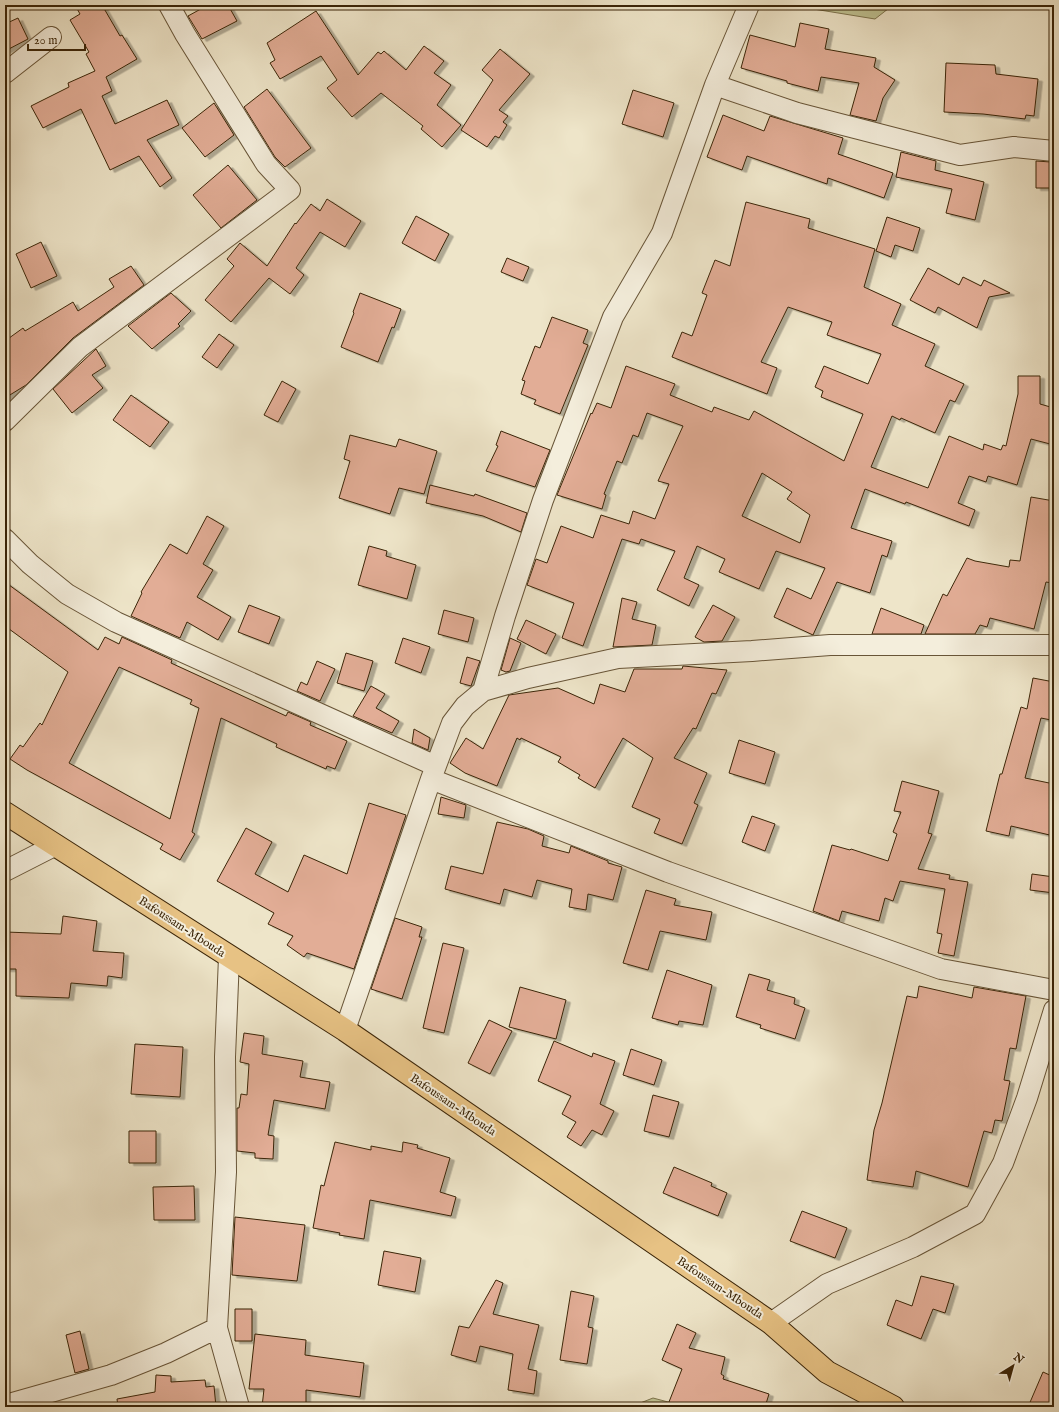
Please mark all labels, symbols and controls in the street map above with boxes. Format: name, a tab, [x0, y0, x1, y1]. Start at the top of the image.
scale bar	[28, 26, 85, 52]
text: 20 m	[34, 33, 57, 48]
street label: Bafoussam-Mbouda	[136, 893, 229, 961]
street label: Bafoussam-Mbouda	[407, 1071, 500, 1140]
street label: Bafoussam-Mbouda	[674, 1254, 767, 1323]
north arrow	[993, 1346, 1033, 1386]
text: N	[1010, 1350, 1027, 1368]

